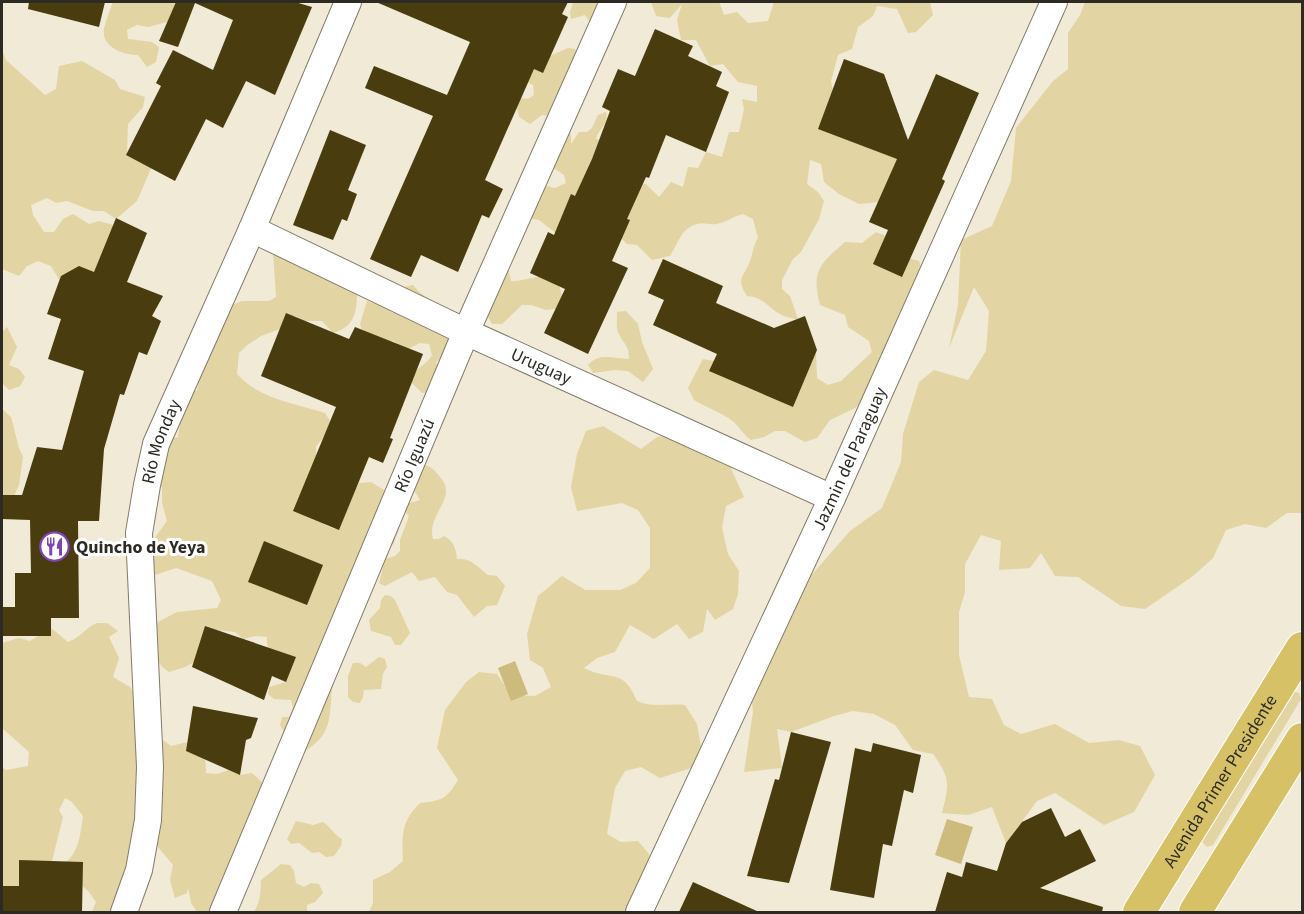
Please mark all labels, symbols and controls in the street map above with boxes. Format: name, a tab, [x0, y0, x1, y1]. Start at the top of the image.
street label: Uruguay	[507, 341, 576, 391]
street label: Jazmin del Paraguay	[806, 382, 893, 534]
street label: Río Monday	[135, 395, 187, 486]
street label: Río Iguazú	[388, 415, 441, 496]
restaurant icon: Quincho de Yeya	[39, 531, 71, 563]
place label: Quincho de Yeya	[76, 535, 206, 560]
street label: Avenida Primer Presidente	[1157, 690, 1283, 872]

